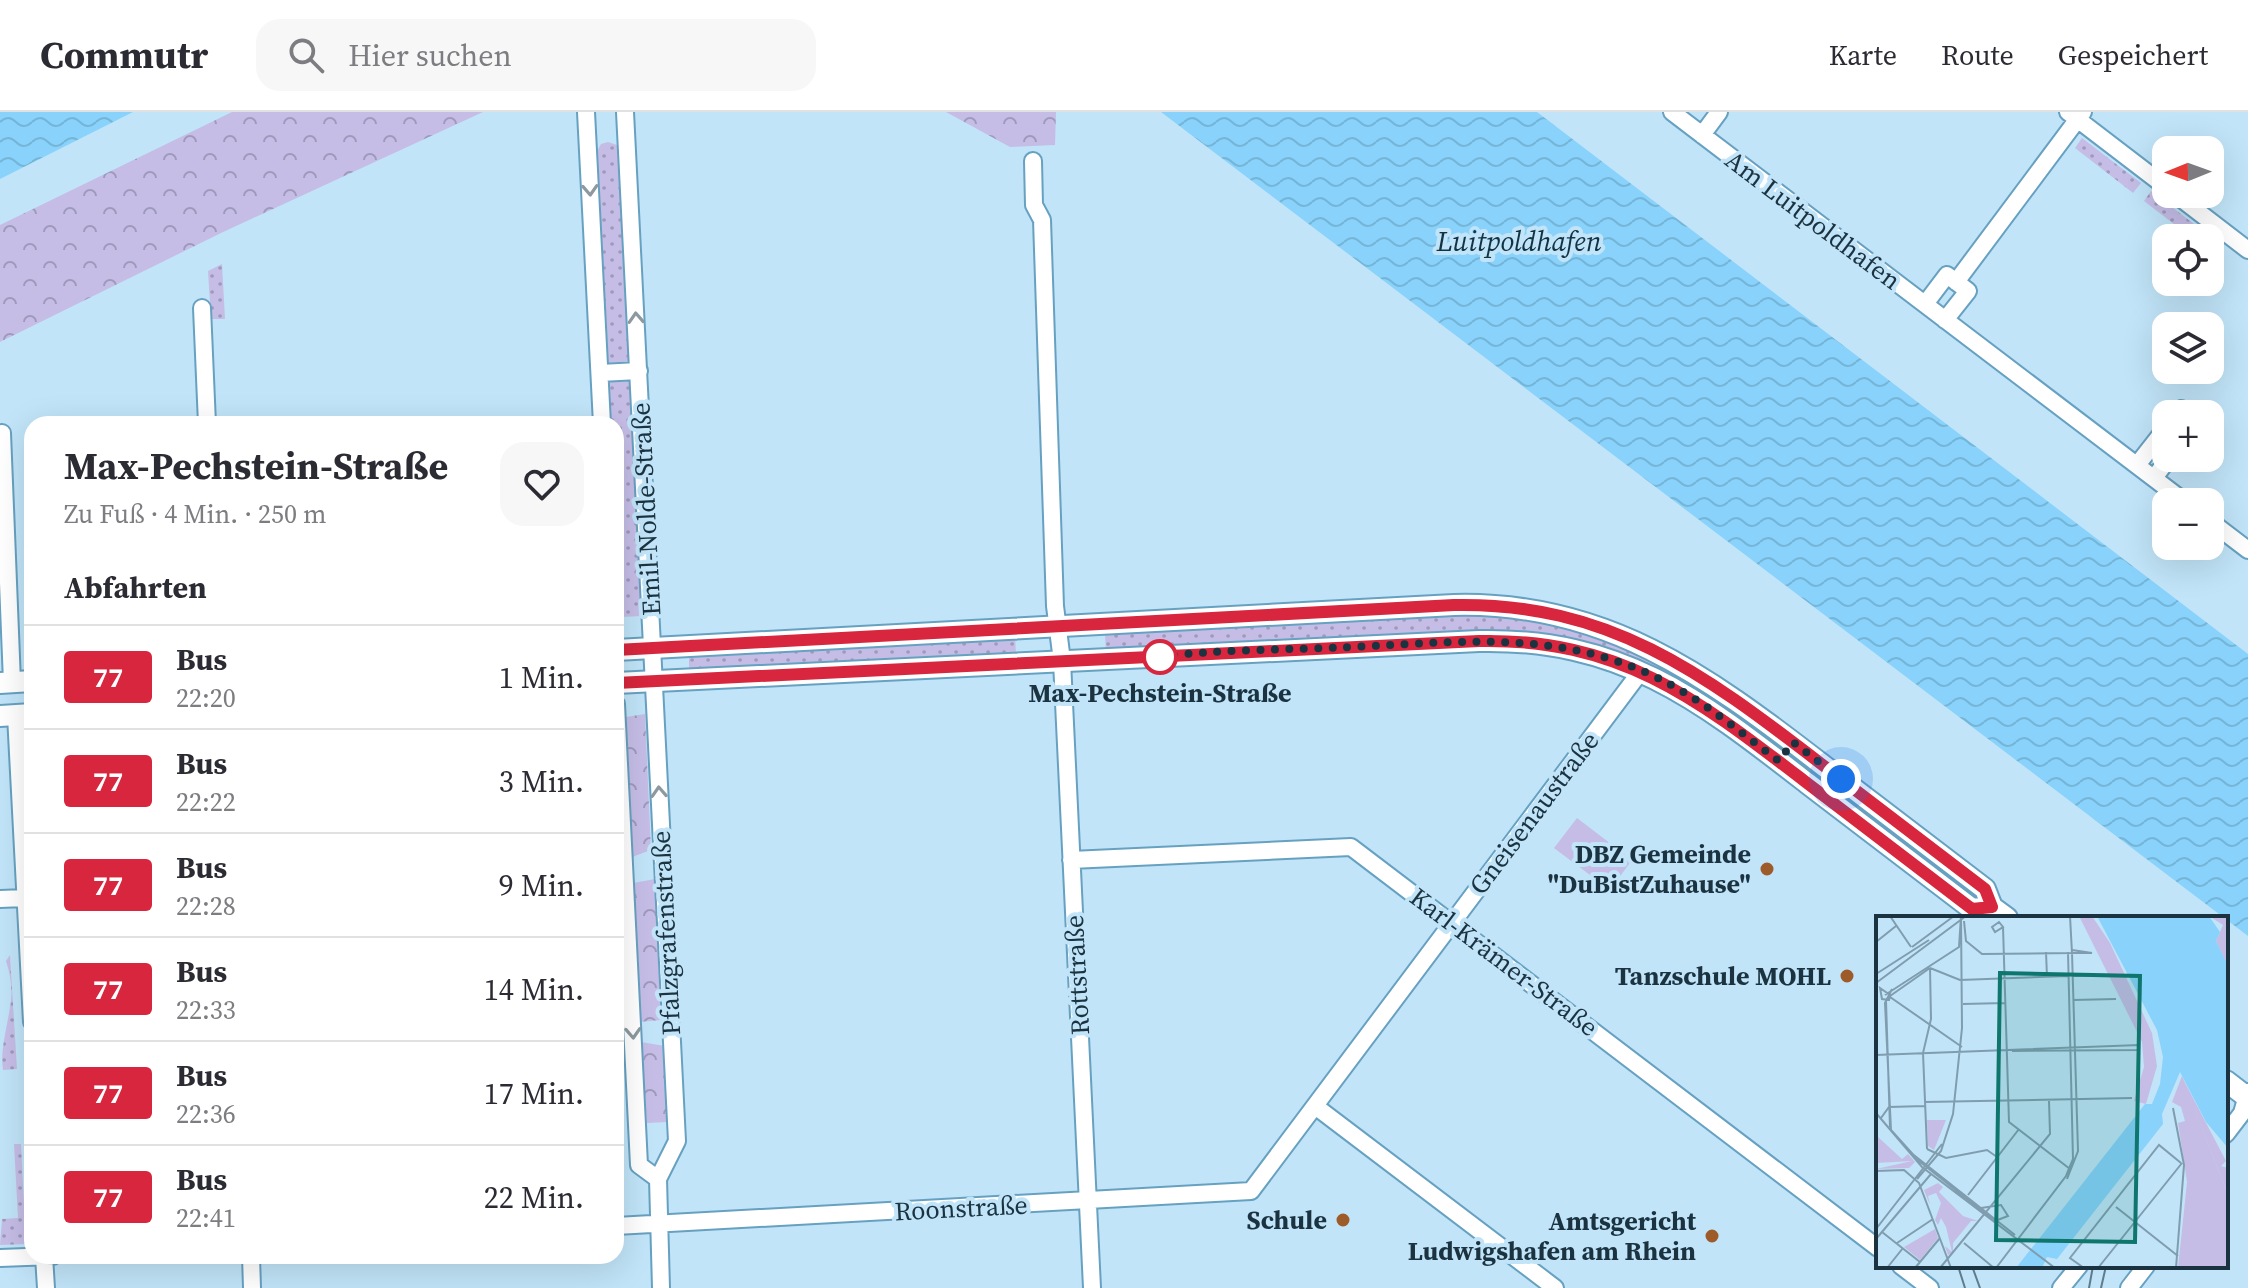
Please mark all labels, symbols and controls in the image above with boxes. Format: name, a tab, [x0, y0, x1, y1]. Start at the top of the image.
search box	[256, 19, 816, 91]
text: Commutr	[40, 29, 208, 81]
icon: search	[284, 33, 328, 77]
text: Hier suchen	[348, 35, 512, 76]
text: Karte	[1829, 36, 1897, 74]
text: Route	[1941, 36, 2014, 74]
text: Gespeichert	[2058, 36, 2208, 74]
north arrow	[2152, 136, 2224, 208]
map controls	[2152, 136, 2224, 560]
street label: Am Luitpoldhafen	[1718, 142, 1908, 298]
one-way arrow	[581, 184, 598, 197]
water label: Luitpoldhafen	[1436, 222, 1602, 260]
button: locate	[2152, 224, 2224, 296]
one-way arrow	[628, 311, 645, 324]
button: layers	[2152, 312, 2224, 384]
button: +	[2152, 400, 2224, 472]
street label: Emil-Nolde-Straße	[622, 401, 670, 617]
text: Max-Pechstein-Straße	[64, 440, 448, 492]
button: heart	[500, 442, 584, 526]
button: −	[2152, 488, 2224, 560]
text: Zu Fuß · 4 Min. · 250 m	[64, 496, 326, 532]
text: Abfahrten	[64, 567, 207, 608]
text: Bus	[176, 639, 227, 680]
marker: Max-Pechstein-Straße	[1143, 640, 1177, 674]
text: 1 Min.	[499, 657, 584, 698]
text: 77	[93, 658, 123, 696]
place label: Max-Pechstein-Straße	[1029, 675, 1291, 711]
text: 22:20	[176, 680, 236, 716]
street label: Gneisenaustraße	[1461, 724, 1607, 902]
text: Bus	[176, 743, 227, 784]
your location	[1821, 759, 1861, 799]
text: 3 Min.	[499, 761, 584, 802]
text: 77	[93, 762, 123, 800]
text: 22:22	[176, 784, 236, 820]
one-way arrow	[651, 785, 668, 798]
street label: Pfalzgrafenstraße	[643, 830, 689, 1036]
place label: DBZ Gemeinde "DuBistZuhause"	[1547, 836, 1751, 902]
text: Bus	[176, 847, 227, 888]
marker: DBZ Gemeinde "DuBistZuhause"	[1758, 860, 1776, 878]
text: 9 Min.	[499, 865, 584, 906]
text: 77	[93, 866, 123, 904]
street label: Karl-Krämer-Straße	[1403, 879, 1605, 1045]
text: 22:28	[176, 888, 236, 924]
street label: Rottstraße	[1056, 914, 1098, 1036]
inset map	[1876, 916, 2228, 1268]
text: Bus	[176, 951, 227, 992]
place label: Tanzschule MOHL	[1615, 958, 1831, 994]
marker: Tanzschule MOHL	[1838, 967, 1856, 985]
text: 14 Min.	[484, 969, 584, 1010]
text: 77	[93, 970, 123, 1008]
text: 22:33	[176, 992, 236, 1028]
one-way arrow	[624, 1027, 641, 1040]
text: Bus	[176, 1055, 227, 1096]
text: 17 Min.	[484, 1073, 584, 1114]
text: 77	[93, 1074, 123, 1112]
text: 22:36	[176, 1096, 236, 1132]
text: Bus	[176, 1159, 227, 1200]
text: 22 Min.	[484, 1177, 584, 1218]
text: 77	[93, 1178, 123, 1216]
street label: Roonstraße	[893, 1187, 1029, 1229]
text: 22:41	[176, 1200, 236, 1236]
place label: Schule	[1247, 1202, 1327, 1238]
place label: Amtsgericht Ludwigshafen am Rhein	[1408, 1203, 1697, 1269]
marker: Schule	[1334, 1211, 1352, 1229]
marker: Amtsgericht Ludwigshafen am Rhein	[1703, 1227, 1721, 1245]

